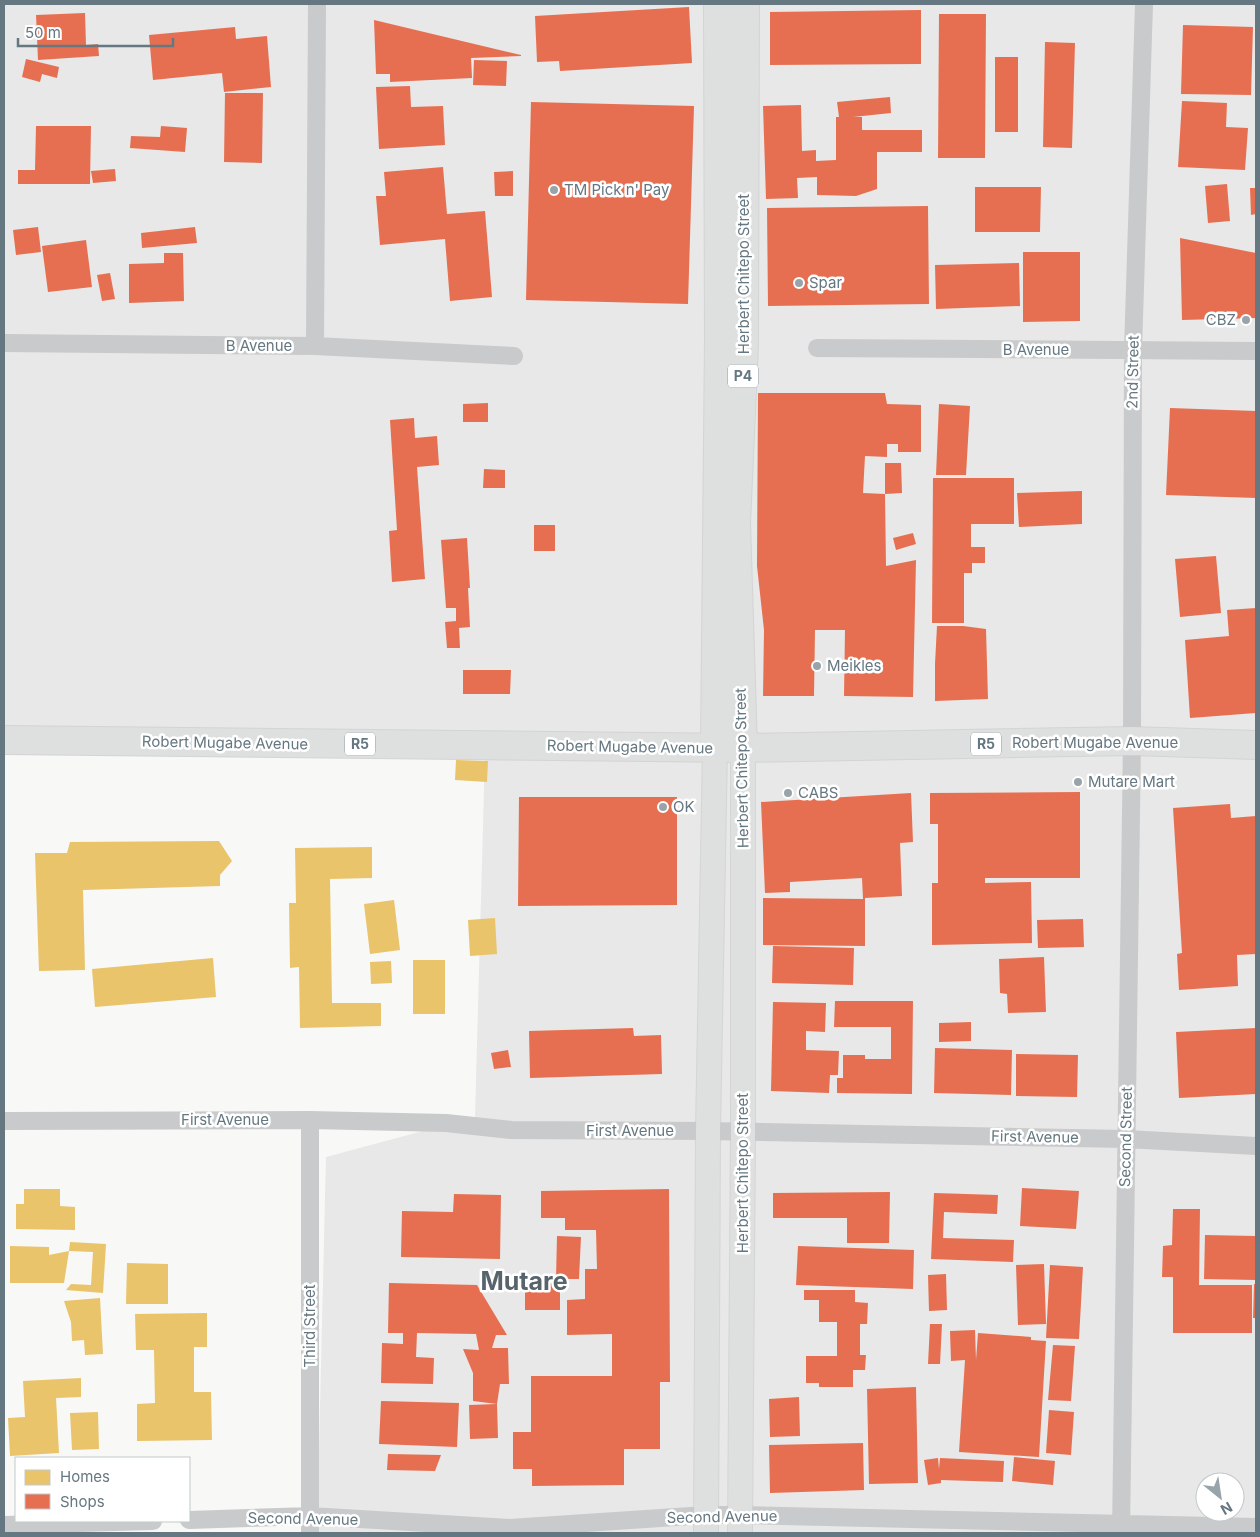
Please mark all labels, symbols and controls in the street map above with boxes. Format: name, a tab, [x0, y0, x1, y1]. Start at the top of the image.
scale bar	[18, 15, 172, 47]
text: 50 m	[25, 23, 61, 42]
place label: TM Pick n' Pay	[564, 180, 670, 199]
marker: TM Pick n' Pay	[548, 184, 560, 196]
street label: Herbert Chitepo Street	[734, 194, 753, 354]
place label: Spar	[809, 273, 842, 292]
marker: Spar	[793, 277, 805, 289]
place label: CBZ	[1206, 310, 1236, 329]
marker: CBZ	[1240, 314, 1252, 326]
street label: 2nd Street	[1122, 335, 1143, 409]
street label: B Avenue	[226, 336, 292, 355]
street label: B Avenue	[1003, 340, 1069, 359]
road number: P4	[728, 364, 758, 388]
place label: Meikles	[827, 656, 882, 675]
marker: Meikles	[811, 660, 823, 672]
street label: Herbert Chitepo Street	[731, 688, 752, 848]
street label: Robert Mugabe Avenue	[142, 732, 308, 753]
road number: R5	[345, 732, 375, 756]
road number: R5	[971, 732, 1001, 756]
street label: Robert Mugabe Avenue	[1012, 733, 1178, 752]
street label: Robert Mugabe Avenue	[547, 736, 713, 757]
place label: Mutare Mart	[1088, 772, 1175, 791]
marker: Mutare Mart	[1072, 776, 1084, 788]
place label: CABS	[798, 783, 838, 802]
marker: CABS	[782, 787, 794, 799]
place label: OK	[673, 797, 695, 816]
marker: OK	[657, 801, 669, 813]
street label: Second Street	[1115, 1086, 1136, 1187]
street label: Herbert Chitepo Street	[733, 1093, 752, 1253]
street label: First Avenue	[181, 1110, 269, 1129]
street label: First Avenue	[586, 1121, 674, 1140]
street label: First Avenue	[991, 1126, 1079, 1147]
district label: Mutare	[480, 1266, 568, 1296]
street label: Third Street	[300, 1284, 319, 1368]
legend	[15, 1457, 190, 1522]
text: Homes	[60, 1467, 110, 1486]
north arrow	[1195, 1472, 1245, 1522]
text: Shops	[60, 1492, 105, 1511]
text: N	[1218, 1499, 1236, 1519]
street label: Second Avenue	[666, 1506, 778, 1527]
street label: Second Avenue	[247, 1508, 359, 1529]

